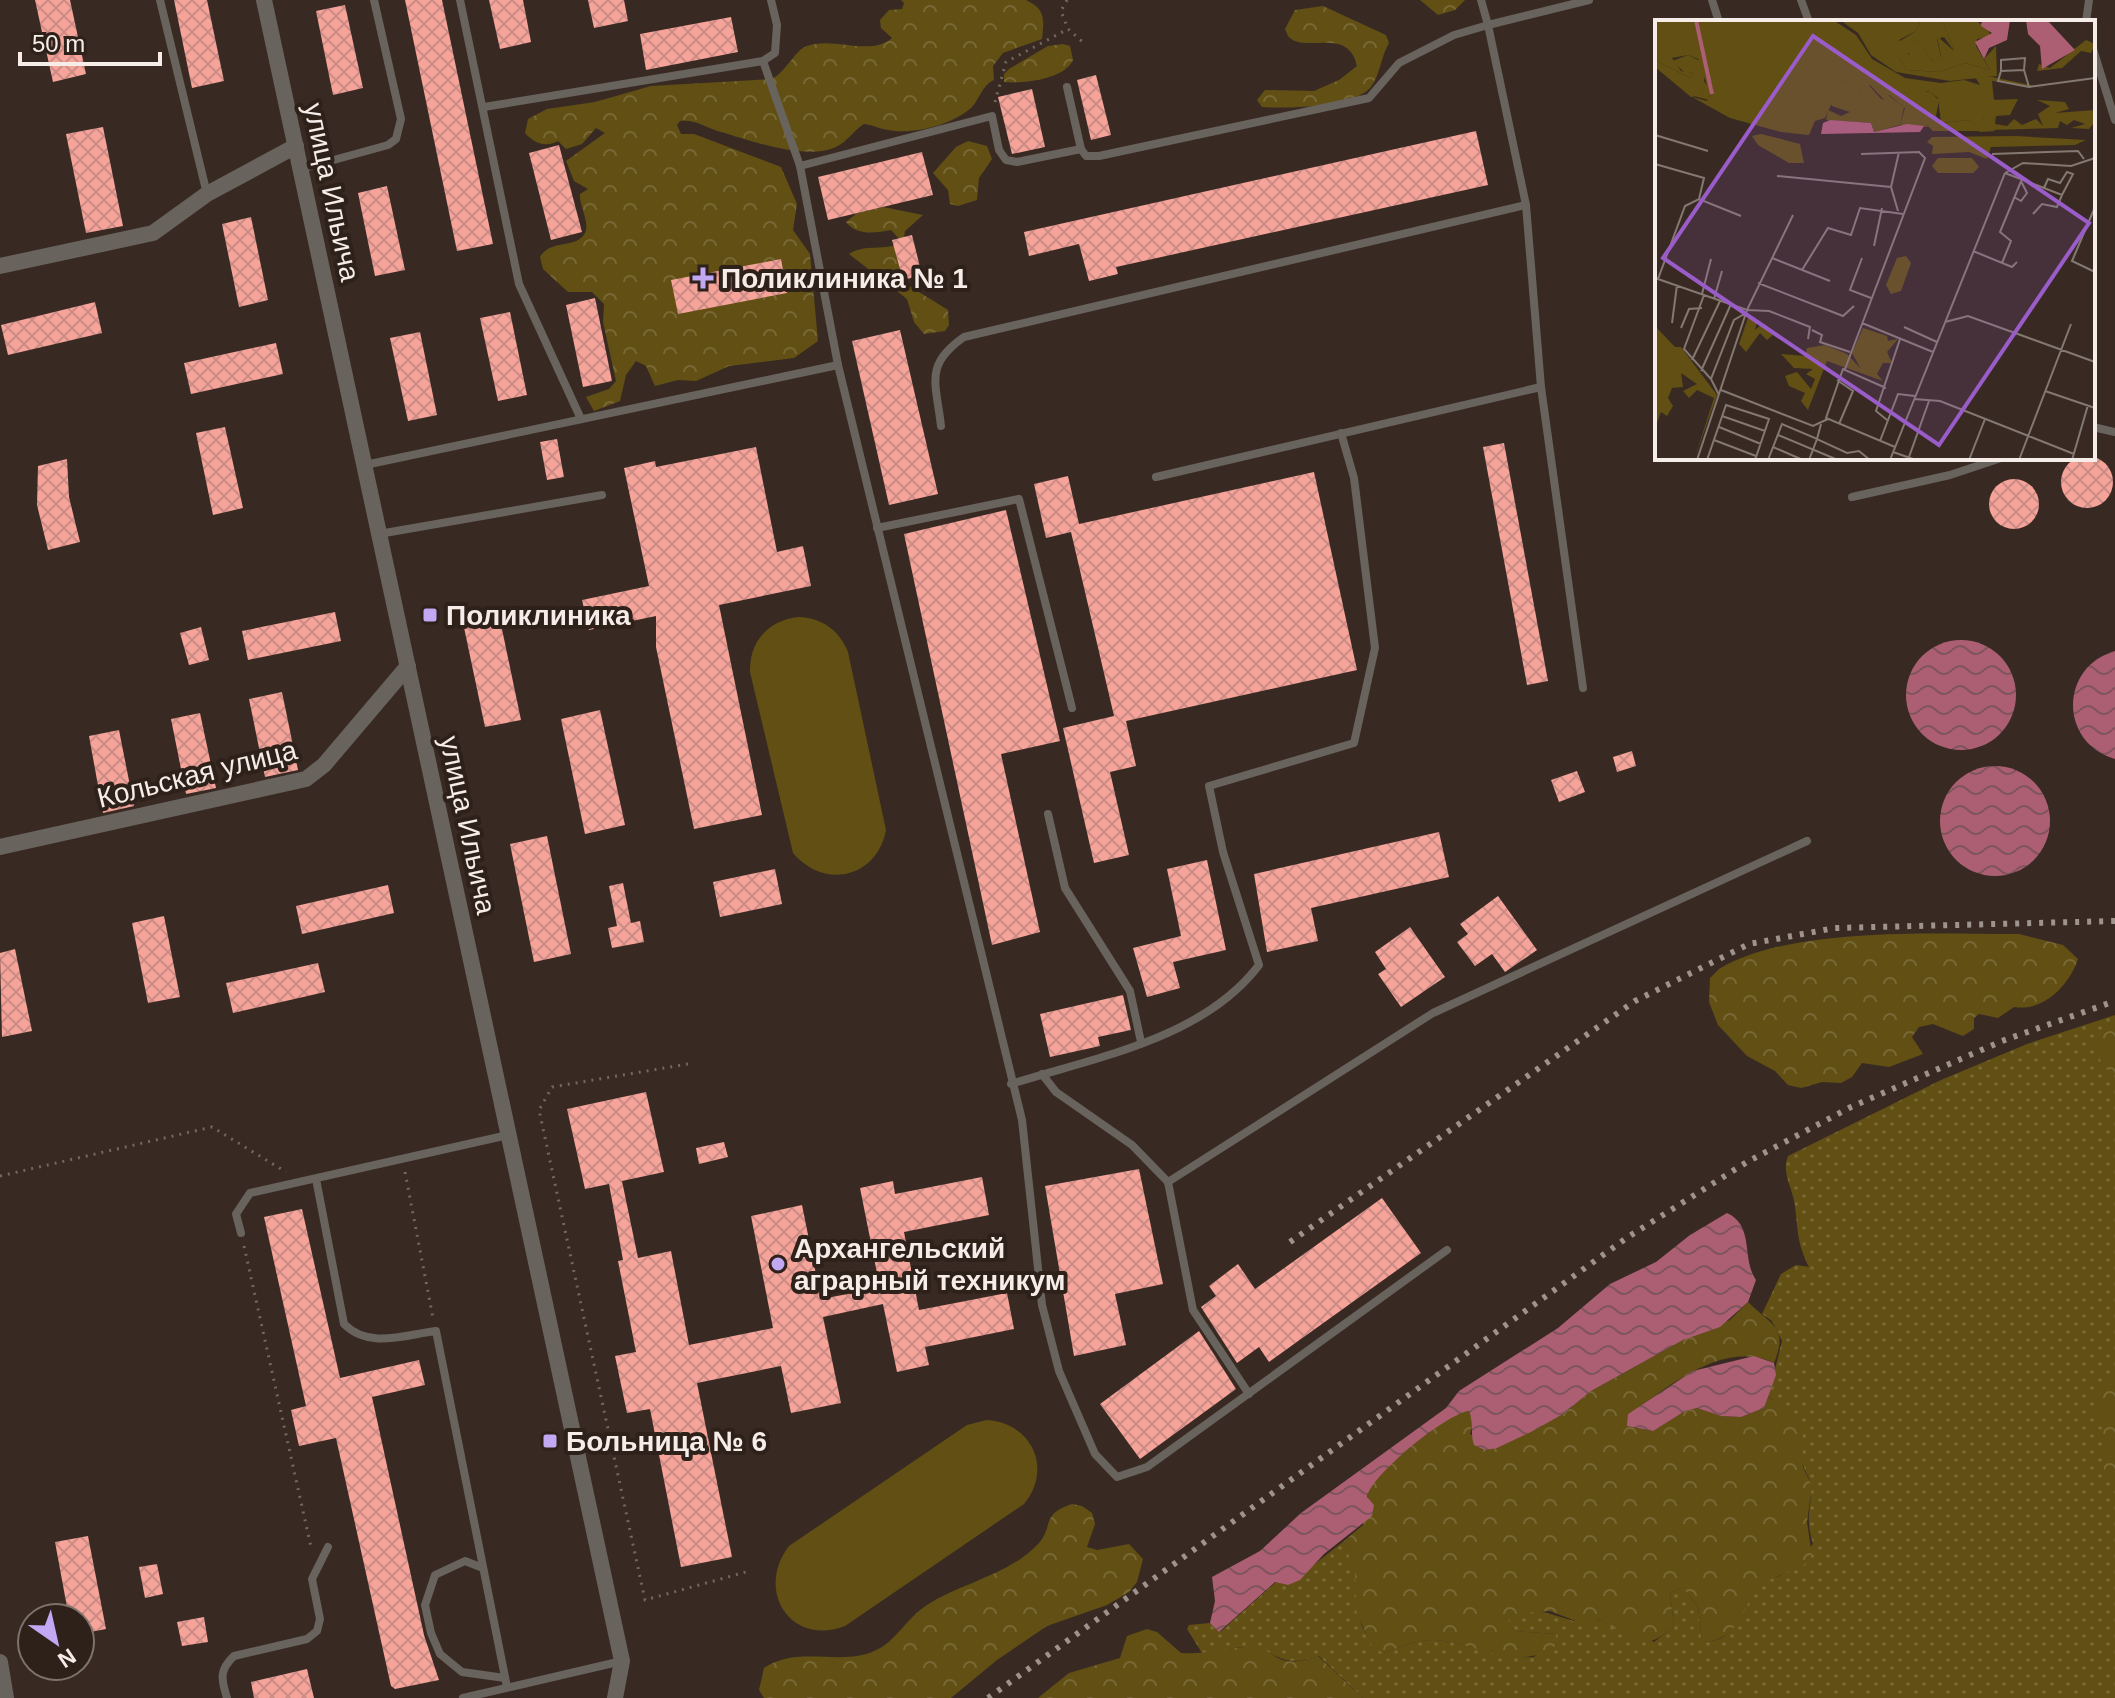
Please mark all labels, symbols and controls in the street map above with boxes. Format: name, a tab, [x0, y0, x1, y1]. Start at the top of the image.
scale bar	[20, 16, 160, 66]
inset map	[1655, 20, 2095, 460]
text: 50 m	[32, 30, 85, 57]
street label: улица Ильича	[298, 100, 366, 284]
place label: Поликлиника № 1	[721, 263, 968, 294]
marker: Поликлиника № 1	[692, 267, 714, 289]
place label: Поликлиника	[446, 600, 631, 631]
marker: Поликлиника	[421, 606, 439, 624]
street label: улица Ильича	[434, 733, 502, 917]
street label: Кольская улица	[94, 734, 300, 814]
place label: Архангельский аграрный техникум	[794, 1233, 1065, 1296]
marker: Архангельский аграрный техникум	[769, 1255, 787, 1273]
place label: Больница № 6	[566, 1426, 767, 1457]
marker: Больница № 6	[541, 1432, 559, 1450]
north arrow	[16, 1602, 96, 1682]
text: N	[53, 1643, 80, 1673]

